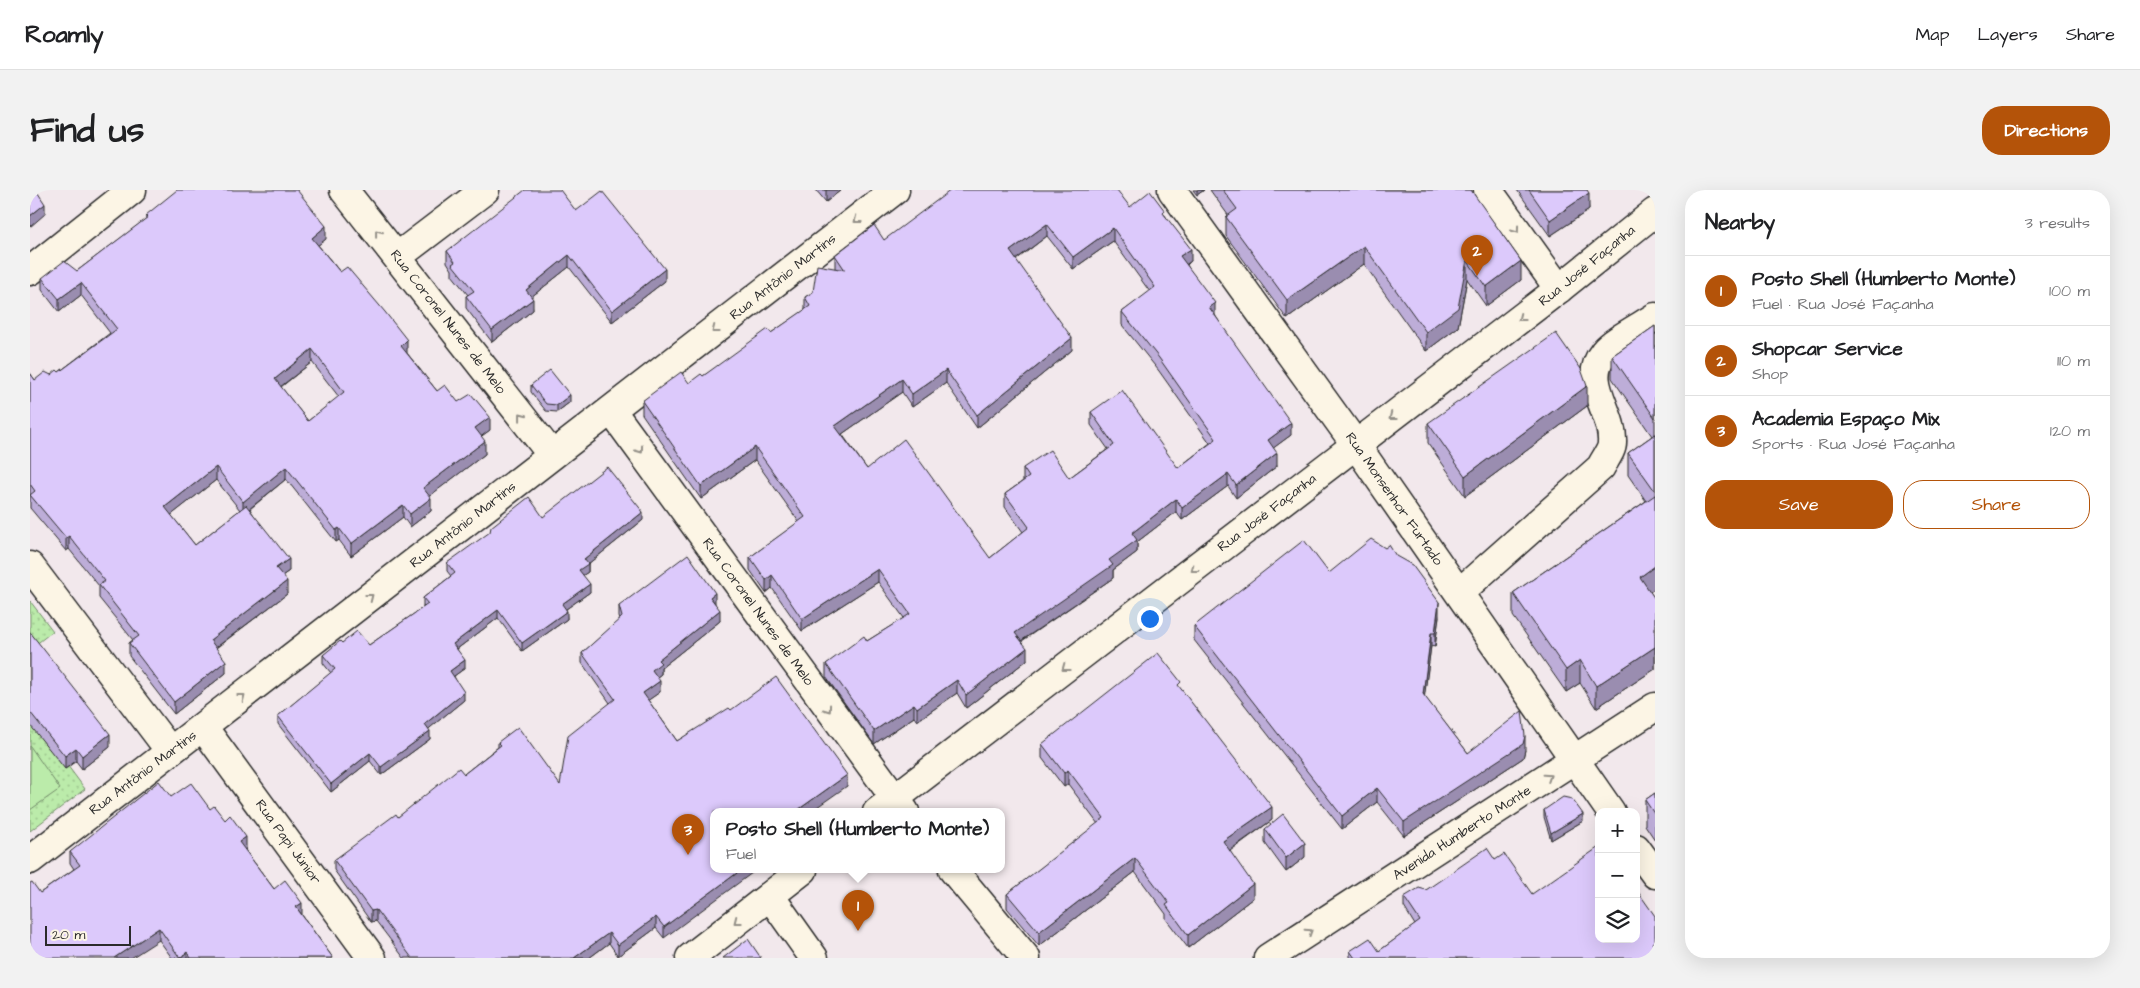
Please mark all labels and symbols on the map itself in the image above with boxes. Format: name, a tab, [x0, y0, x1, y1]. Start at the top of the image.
one-way arrow	[853, 214, 863, 223]
street label: Rua José Façanha	[1534, 221, 1640, 311]
one-way arrow	[1510, 224, 1519, 234]
street label: Rua Antônio Martins	[726, 229, 840, 325]
one-way arrow	[375, 230, 384, 239]
pin: 2	[1461, 235, 1493, 276]
street label: Rua Coronel Nunes de Melo	[385, 246, 511, 398]
one-way arrow	[1518, 313, 1527, 321]
one-way arrow	[712, 325, 721, 333]
one-way arrow	[519, 412, 528, 422]
one-way arrow	[1389, 412, 1398, 420]
street label: Rua Monsenhor Furtado	[1340, 428, 1448, 570]
one-way arrow	[634, 444, 643, 454]
street label: Rua José Façanha	[1213, 469, 1321, 557]
street label: Rua Antônio Martins	[406, 477, 520, 573]
street label: Rua Coronel Nunes de Melo	[698, 534, 819, 690]
one-way arrow	[1191, 564, 1200, 572]
one-way arrow	[364, 594, 374, 603]
your location	[1137, 606, 1163, 632]
one-way arrow	[1061, 662, 1071, 671]
one-way arrow	[236, 694, 246, 703]
one-way arrow	[822, 703, 831, 713]
street label: Rua Antônio Martins	[85, 726, 201, 820]
one-way arrow	[1542, 774, 1552, 783]
street label: Avenida Humberto Monte	[1389, 780, 1535, 885]
street label: Rua Papi Júnior	[250, 795, 326, 889]
pin: 3	[672, 814, 704, 855]
pin: 1	[842, 890, 874, 931]
one-way arrow	[734, 916, 743, 924]
scale bar	[45, 923, 131, 946]
one-way arrow	[1303, 928, 1312, 938]

